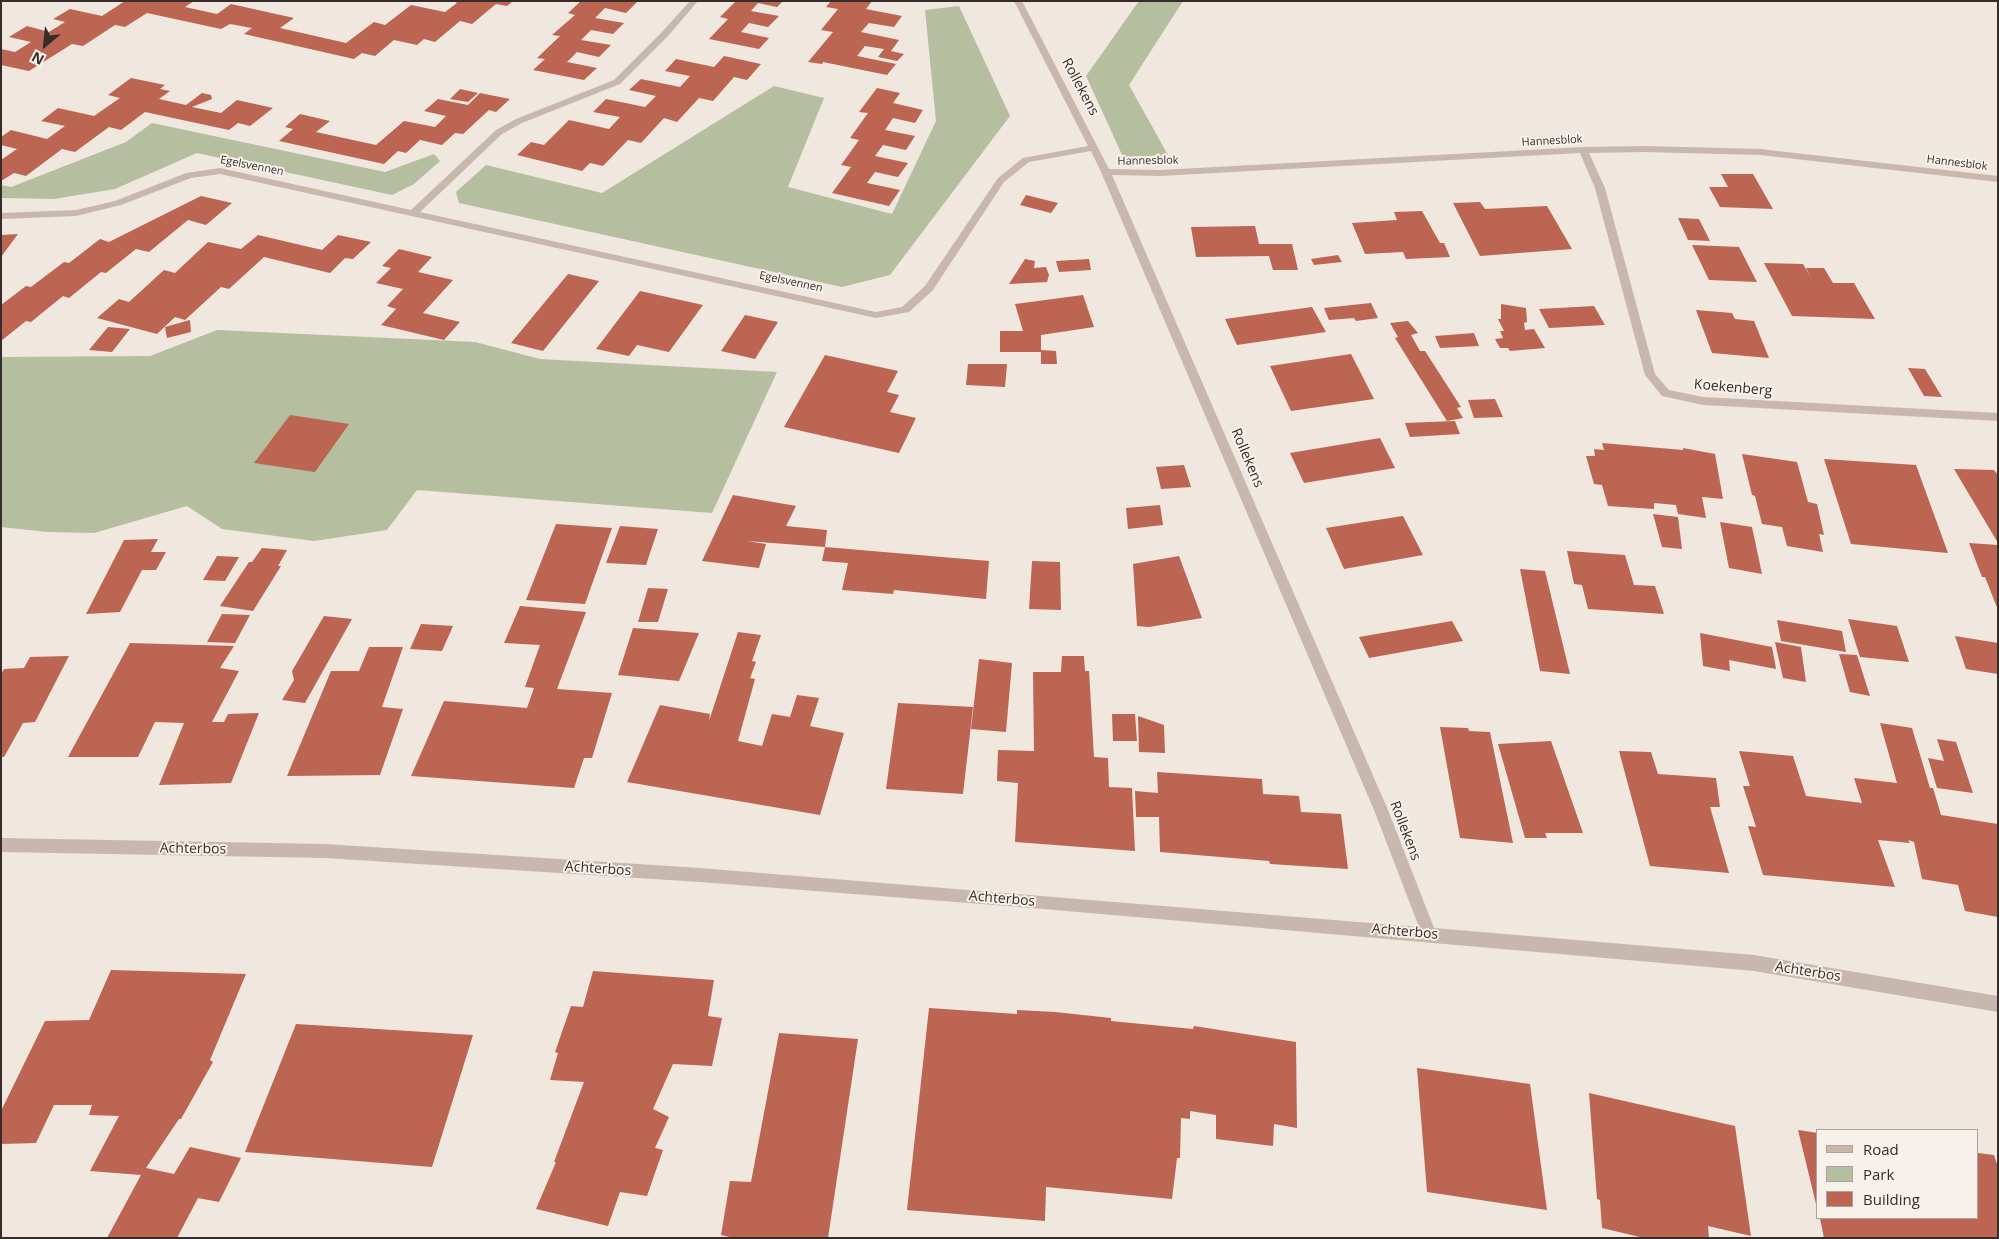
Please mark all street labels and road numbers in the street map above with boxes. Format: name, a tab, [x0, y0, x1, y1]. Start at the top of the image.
street label: Rollekens	[1058, 55, 1102, 119]
street label: Hannesblok	[1521, 133, 1583, 149]
street label: Egelsvennen	[219, 153, 285, 179]
street label: Hannesblok	[1926, 153, 1988, 173]
street label: Hannesblok	[1117, 154, 1179, 168]
street label: Egelsvennen	[758, 269, 824, 295]
street label: Koekenberg	[1693, 376, 1773, 400]
street label: Rollekens	[1227, 426, 1267, 490]
street label: Rollekens	[1386, 799, 1424, 863]
street label: Achterbos	[160, 840, 226, 858]
street label: Achterbos	[564, 858, 632, 880]
street label: Achterbos	[968, 888, 1036, 910]
street label: Achterbos	[1371, 921, 1439, 943]
street label: Achterbos	[1774, 959, 1842, 985]

